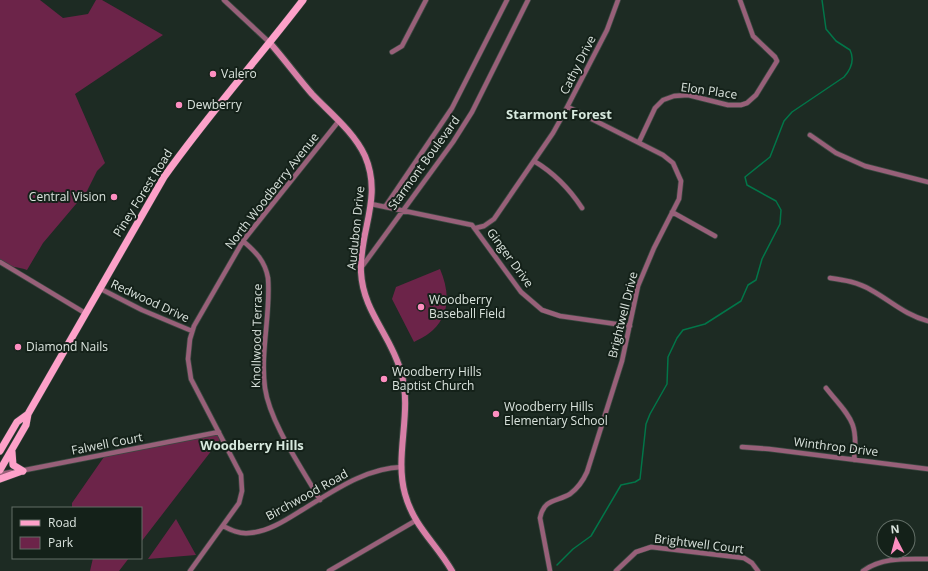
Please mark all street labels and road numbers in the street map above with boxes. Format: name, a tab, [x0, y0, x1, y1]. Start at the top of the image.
street label: Cathy Drive	[555, 32, 600, 97]
street label: Elon Place	[680, 78, 739, 103]
street label: Starmont Boulevard	[384, 112, 464, 213]
street label: North Woodberry Avenue	[221, 129, 323, 252]
street label: Piney Forest Road	[109, 146, 176, 240]
street label: Audubon Drive	[343, 185, 368, 271]
street label: Ginger Drive	[483, 224, 538, 291]
street label: Brightwell Drive	[604, 270, 642, 360]
street label: Redwood Drive	[108, 275, 193, 326]
street label: Knollwood Terrace	[247, 283, 266, 388]
street label: Falwell Court	[70, 428, 144, 459]
street label: Winthrop Drive	[793, 433, 880, 460]
street label: Birchwood Road	[263, 465, 351, 524]
street label: Brightwell Court	[653, 530, 745, 557]

